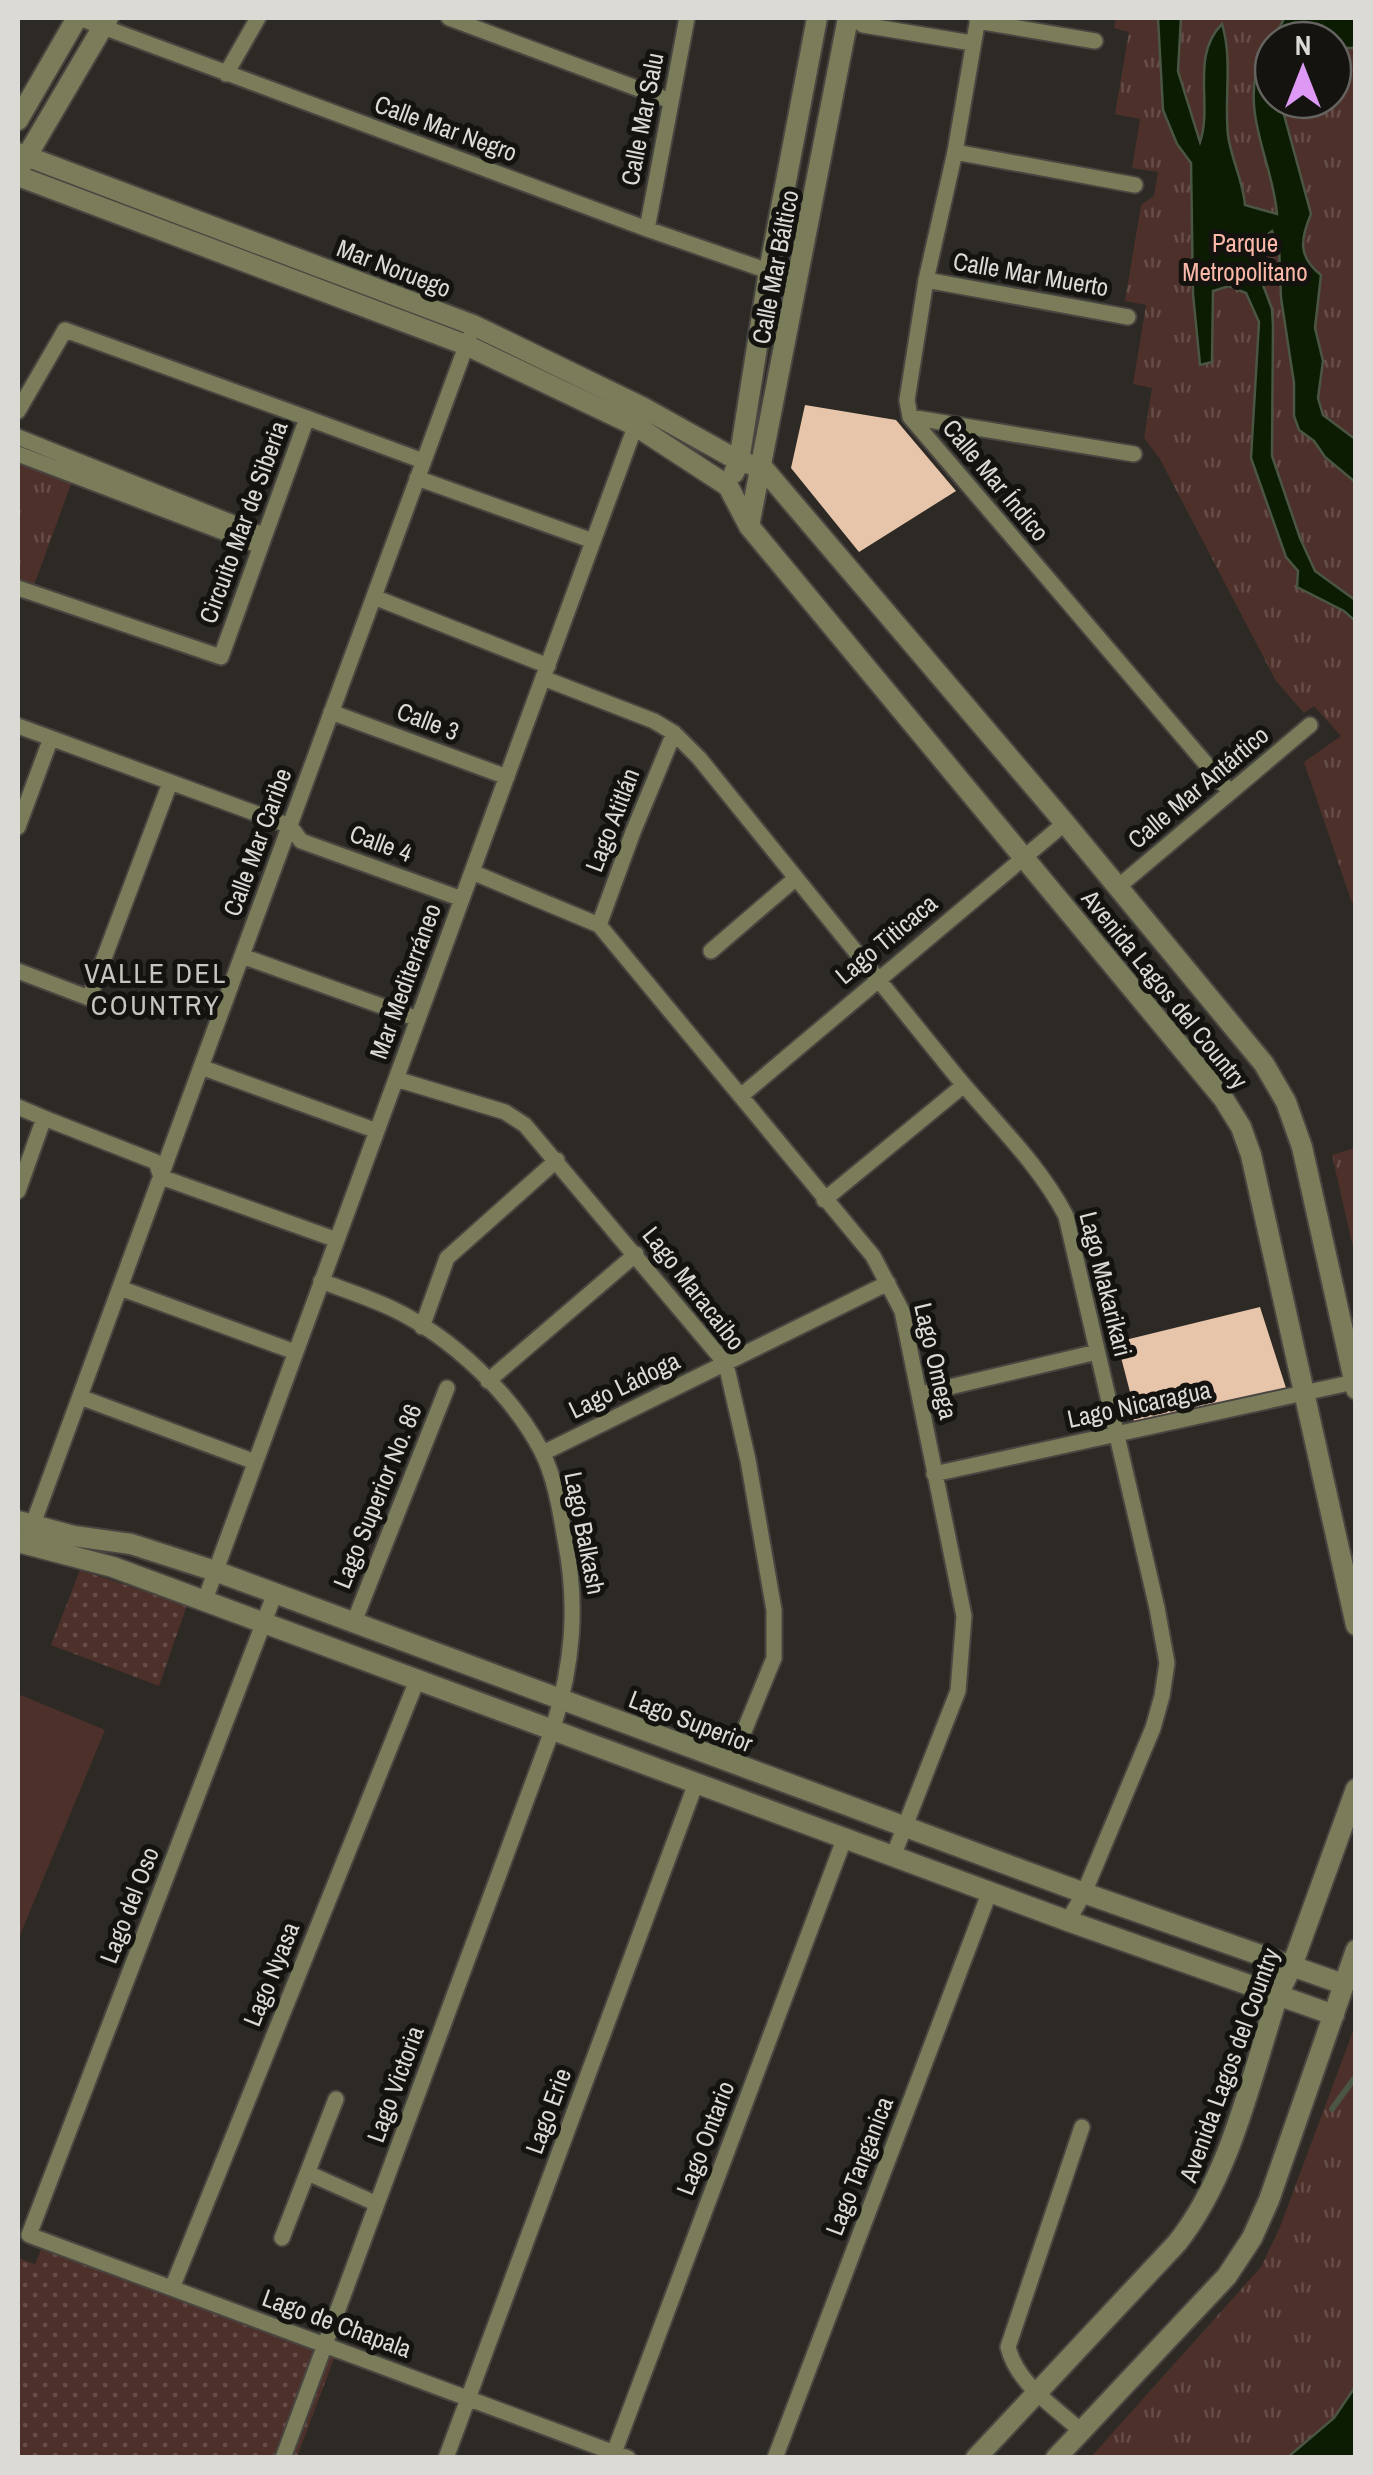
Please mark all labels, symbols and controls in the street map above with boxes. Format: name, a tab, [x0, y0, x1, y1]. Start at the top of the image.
north arrow	[1253, 20, 1353, 120]
text: N	[1295, 26, 1311, 64]
street label: Calle Mar Salu	[612, 50, 672, 188]
street label: Calle Mar Negro	[370, 87, 522, 169]
street label: Calle Mar Báltico	[743, 187, 807, 347]
park label: Parque Metropolitano	[1182, 226, 1308, 289]
street label: Mar Noruego	[332, 231, 456, 305]
street label: Calle Mar Muerto	[951, 244, 1111, 304]
street label: Calle Mar Índico	[935, 412, 1057, 548]
street label: Circuito Mar de Siberia	[191, 416, 296, 628]
street label: Calle 3	[392, 694, 464, 748]
street label: Calle Mar Antártico	[1120, 718, 1276, 856]
street label: Calle Mar Caribe	[215, 763, 299, 921]
street label: Lago Atitlán	[577, 763, 647, 877]
street label: Calle 4	[345, 816, 417, 870]
street label: Avenida Lagos del Country	[1073, 882, 1256, 1096]
street label: Lago Titicaca	[828, 886, 945, 992]
street label: Mar Mediterráneo	[361, 899, 449, 1063]
district label: VALLE DEL COUNTRY	[84, 954, 228, 1024]
street label: Lago Makarikari	[1072, 1208, 1140, 1360]
street label: Lago Maracaibo	[635, 1219, 753, 1357]
street label: Lago Omega	[906, 1299, 966, 1423]
street label: Lago Ládoga	[563, 1343, 686, 1427]
street label: Lago Nicaragua	[1064, 1372, 1214, 1436]
street label: Lago Superior No. 86	[325, 1399, 429, 1593]
street label: Lago Balkash	[556, 1469, 614, 1597]
street label: Lago Superior	[624, 1682, 758, 1760]
street label: Lago del Oso	[91, 1842, 167, 1968]
street label: Lago Nyasa	[235, 1916, 307, 2031]
street label: Avenida Lagos del Country	[1170, 1942, 1287, 2188]
street label: Lago Victoria	[358, 2020, 432, 2147]
street label: Lago Erie	[517, 2063, 579, 2159]
street label: Lago Ontario	[668, 2076, 742, 2200]
street label: Lago Tanganica	[817, 2091, 901, 2240]
street label: Lago de Chapala	[258, 2280, 417, 2366]

